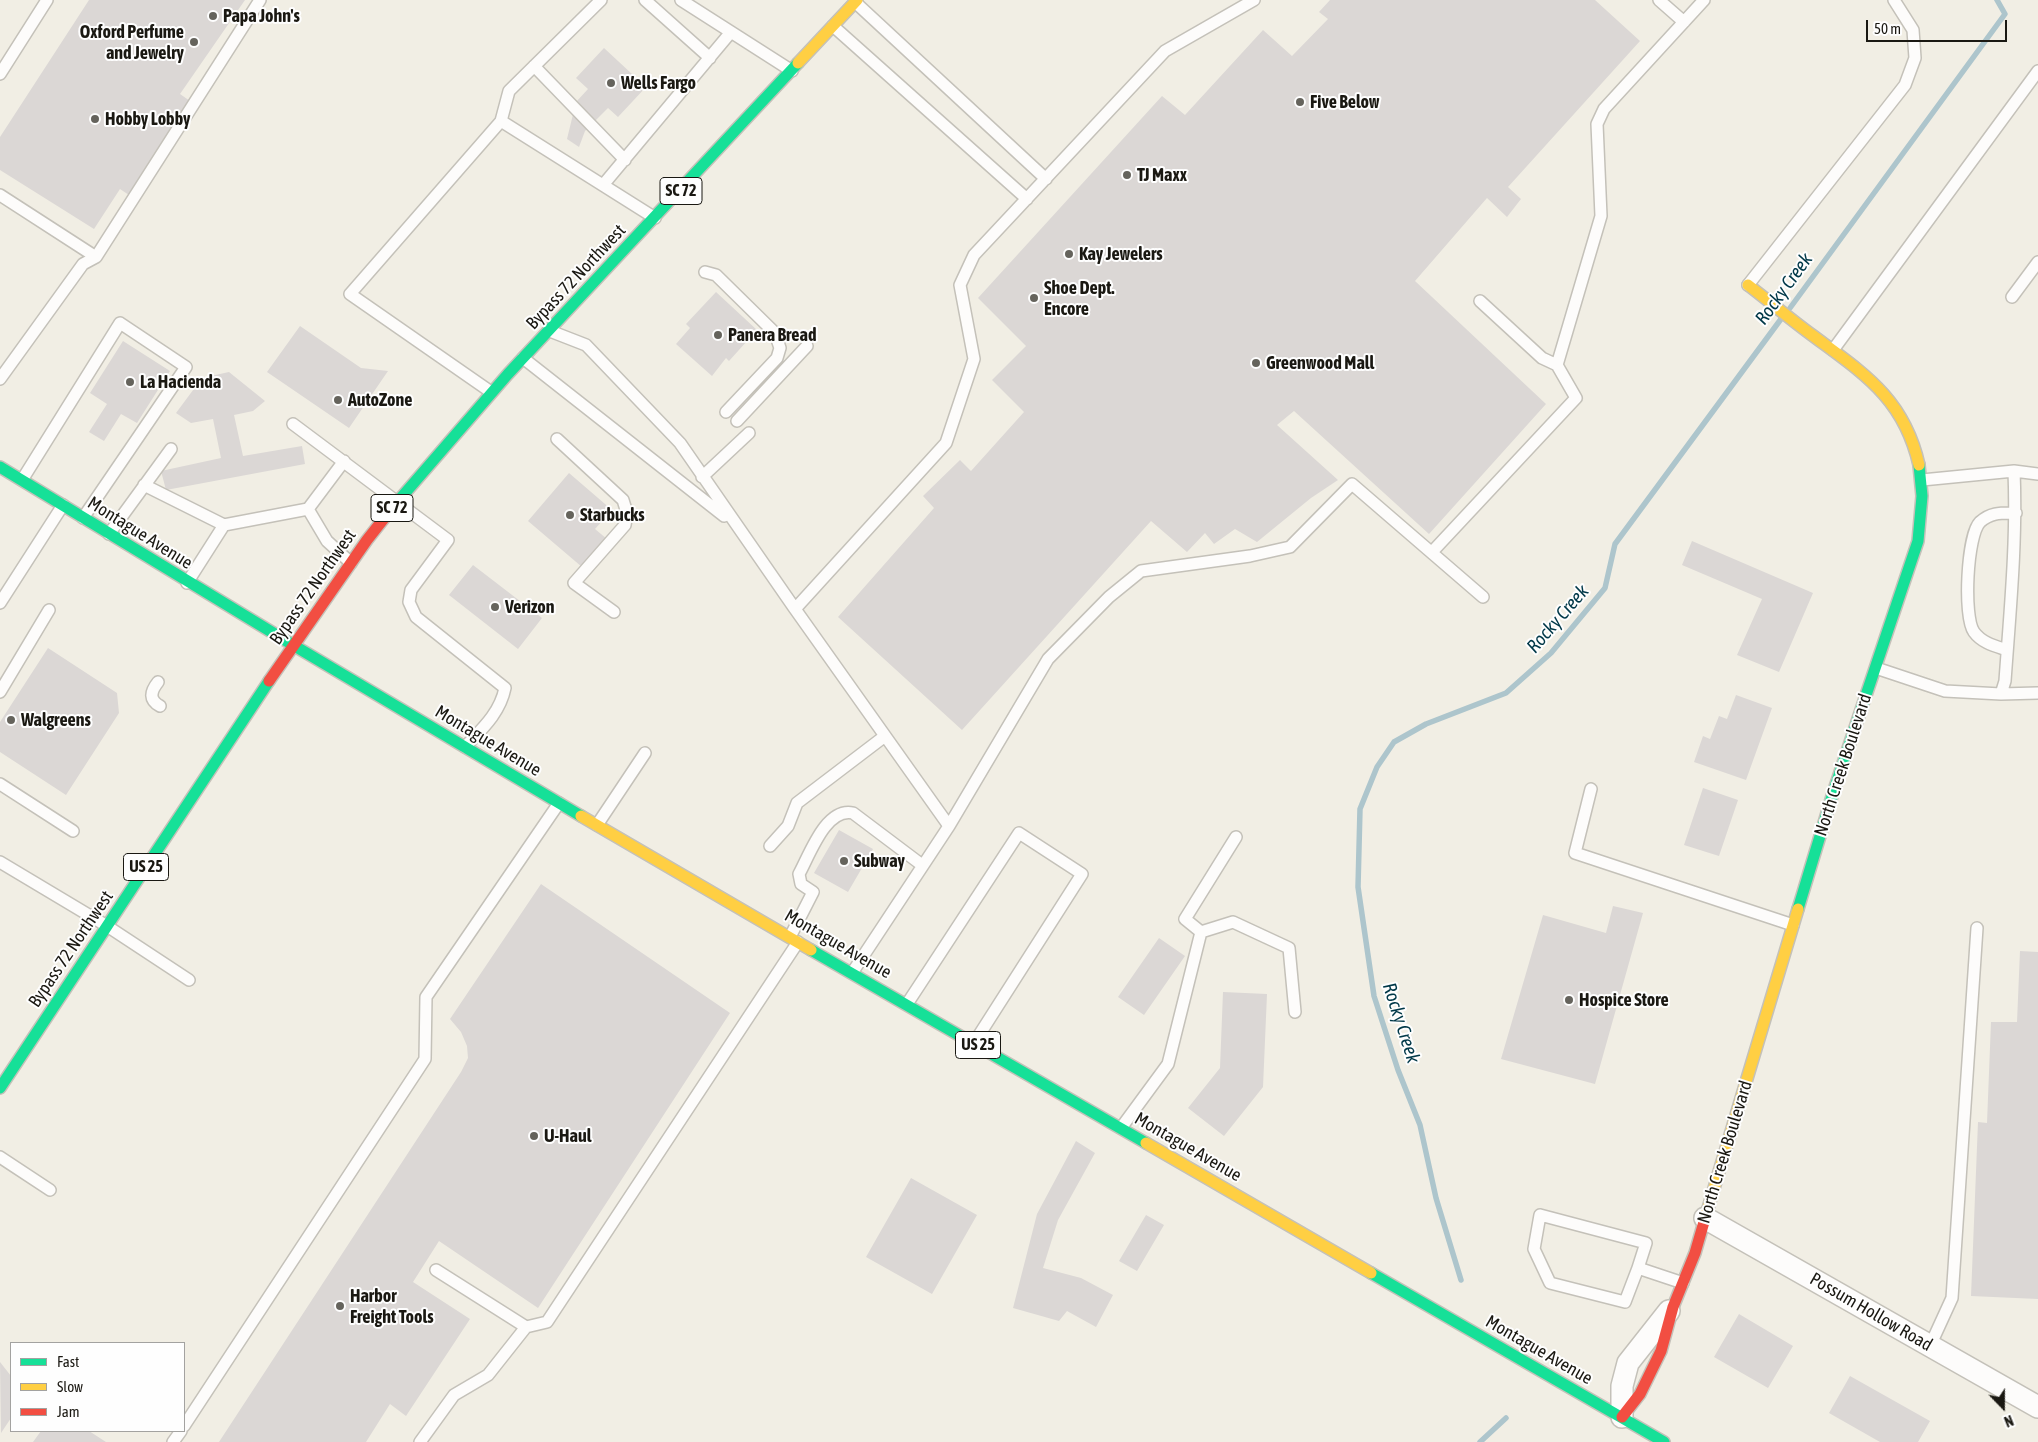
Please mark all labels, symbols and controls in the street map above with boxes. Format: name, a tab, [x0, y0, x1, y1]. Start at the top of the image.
place label: Papa John's	[223, 5, 300, 27]
marker: Papa John's	[207, 10, 219, 22]
scale bar	[1868, 10, 2009, 42]
text: 50 m	[1874, 20, 1901, 37]
place label: Oxford Perfume and Jewelry	[80, 21, 184, 64]
marker: Oxford Perfume and Jewelry	[188, 36, 200, 48]
place label: Wells Fargo	[621, 72, 696, 94]
marker: Wells Fargo	[605, 77, 617, 89]
place label: Five Below	[1310, 91, 1380, 113]
marker: Five Below	[1294, 96, 1306, 108]
place label: Hobby Lobby	[105, 108, 190, 130]
marker: Hobby Lobby	[89, 113, 101, 125]
place label: TJ Maxx	[1137, 164, 1187, 186]
marker: TJ Maxx	[1121, 169, 1133, 181]
road number: SC 72	[660, 178, 702, 205]
street label: Bypass 72 Northwest	[522, 220, 630, 334]
place label: Kay Jewelers	[1079, 243, 1163, 265]
marker: Kay Jewelers	[1063, 248, 1075, 260]
water label: Rocky Creek	[1750, 249, 1818, 329]
place label: Shoe Dept. Encore	[1044, 277, 1115, 320]
marker: Shoe Dept. Encore	[1028, 292, 1040, 304]
place label: Panera Bread	[728, 324, 816, 346]
marker: Panera Bread	[712, 329, 724, 341]
place label: Greenwood Mall	[1266, 352, 1374, 374]
marker: Greenwood Mall	[1250, 357, 1262, 369]
place label: La Hacienda	[140, 371, 221, 393]
marker: La Hacienda	[124, 376, 136, 388]
place label: AutoZone	[348, 389, 412, 411]
marker: AutoZone	[332, 394, 344, 406]
street label: Montague Avenue	[84, 492, 196, 574]
road number: SC 72	[371, 494, 413, 522]
place label: Starbucks	[580, 504, 645, 526]
marker: Starbucks	[564, 509, 576, 521]
street label: Bypass 72 Northwest	[265, 525, 361, 649]
water label: Rocky Creek	[1522, 580, 1594, 658]
place label: Verizon	[505, 596, 554, 618]
marker: Verizon	[489, 601, 501, 613]
street label: North Creek Boulevard	[1810, 691, 1876, 839]
street label: Montague Avenue	[431, 701, 545, 781]
place label: Walgreens	[21, 709, 91, 731]
marker: Walgreens	[5, 714, 17, 726]
place label: Subway	[854, 850, 905, 872]
road number: US 25	[124, 854, 168, 880]
marker: Subway	[838, 855, 850, 867]
street label: Bypass 72 Northwest	[24, 887, 118, 1011]
street label: Montague Avenue	[781, 905, 895, 983]
water label: Rocky Creek	[1377, 980, 1425, 1066]
place label: Hospice Store	[1579, 989, 1669, 1011]
marker: Hospice Store	[1563, 994, 1575, 1006]
road number: US 25	[956, 1032, 1000, 1058]
street label: North Creek Boulevard	[1693, 1078, 1757, 1226]
street label: Montague Avenue	[1131, 1108, 1245, 1186]
place label: U-Haul	[544, 1125, 591, 1147]
marker: U-Haul	[528, 1130, 540, 1142]
street label: Possum Hollow Road	[1806, 1268, 1936, 1356]
place label: Harbor Freight Tools	[350, 1285, 434, 1328]
marker: Harbor Freight Tools	[334, 1300, 346, 1312]
street label: Montague Avenue	[1482, 1311, 1596, 1389]
legend	[10, 1342, 185, 1432]
text: Fast	[57, 1353, 79, 1370]
text: Slow	[57, 1378, 83, 1395]
north arrow	[1978, 1382, 2028, 1432]
text: Jam	[57, 1403, 80, 1420]
text: N	[2002, 1412, 2015, 1430]

